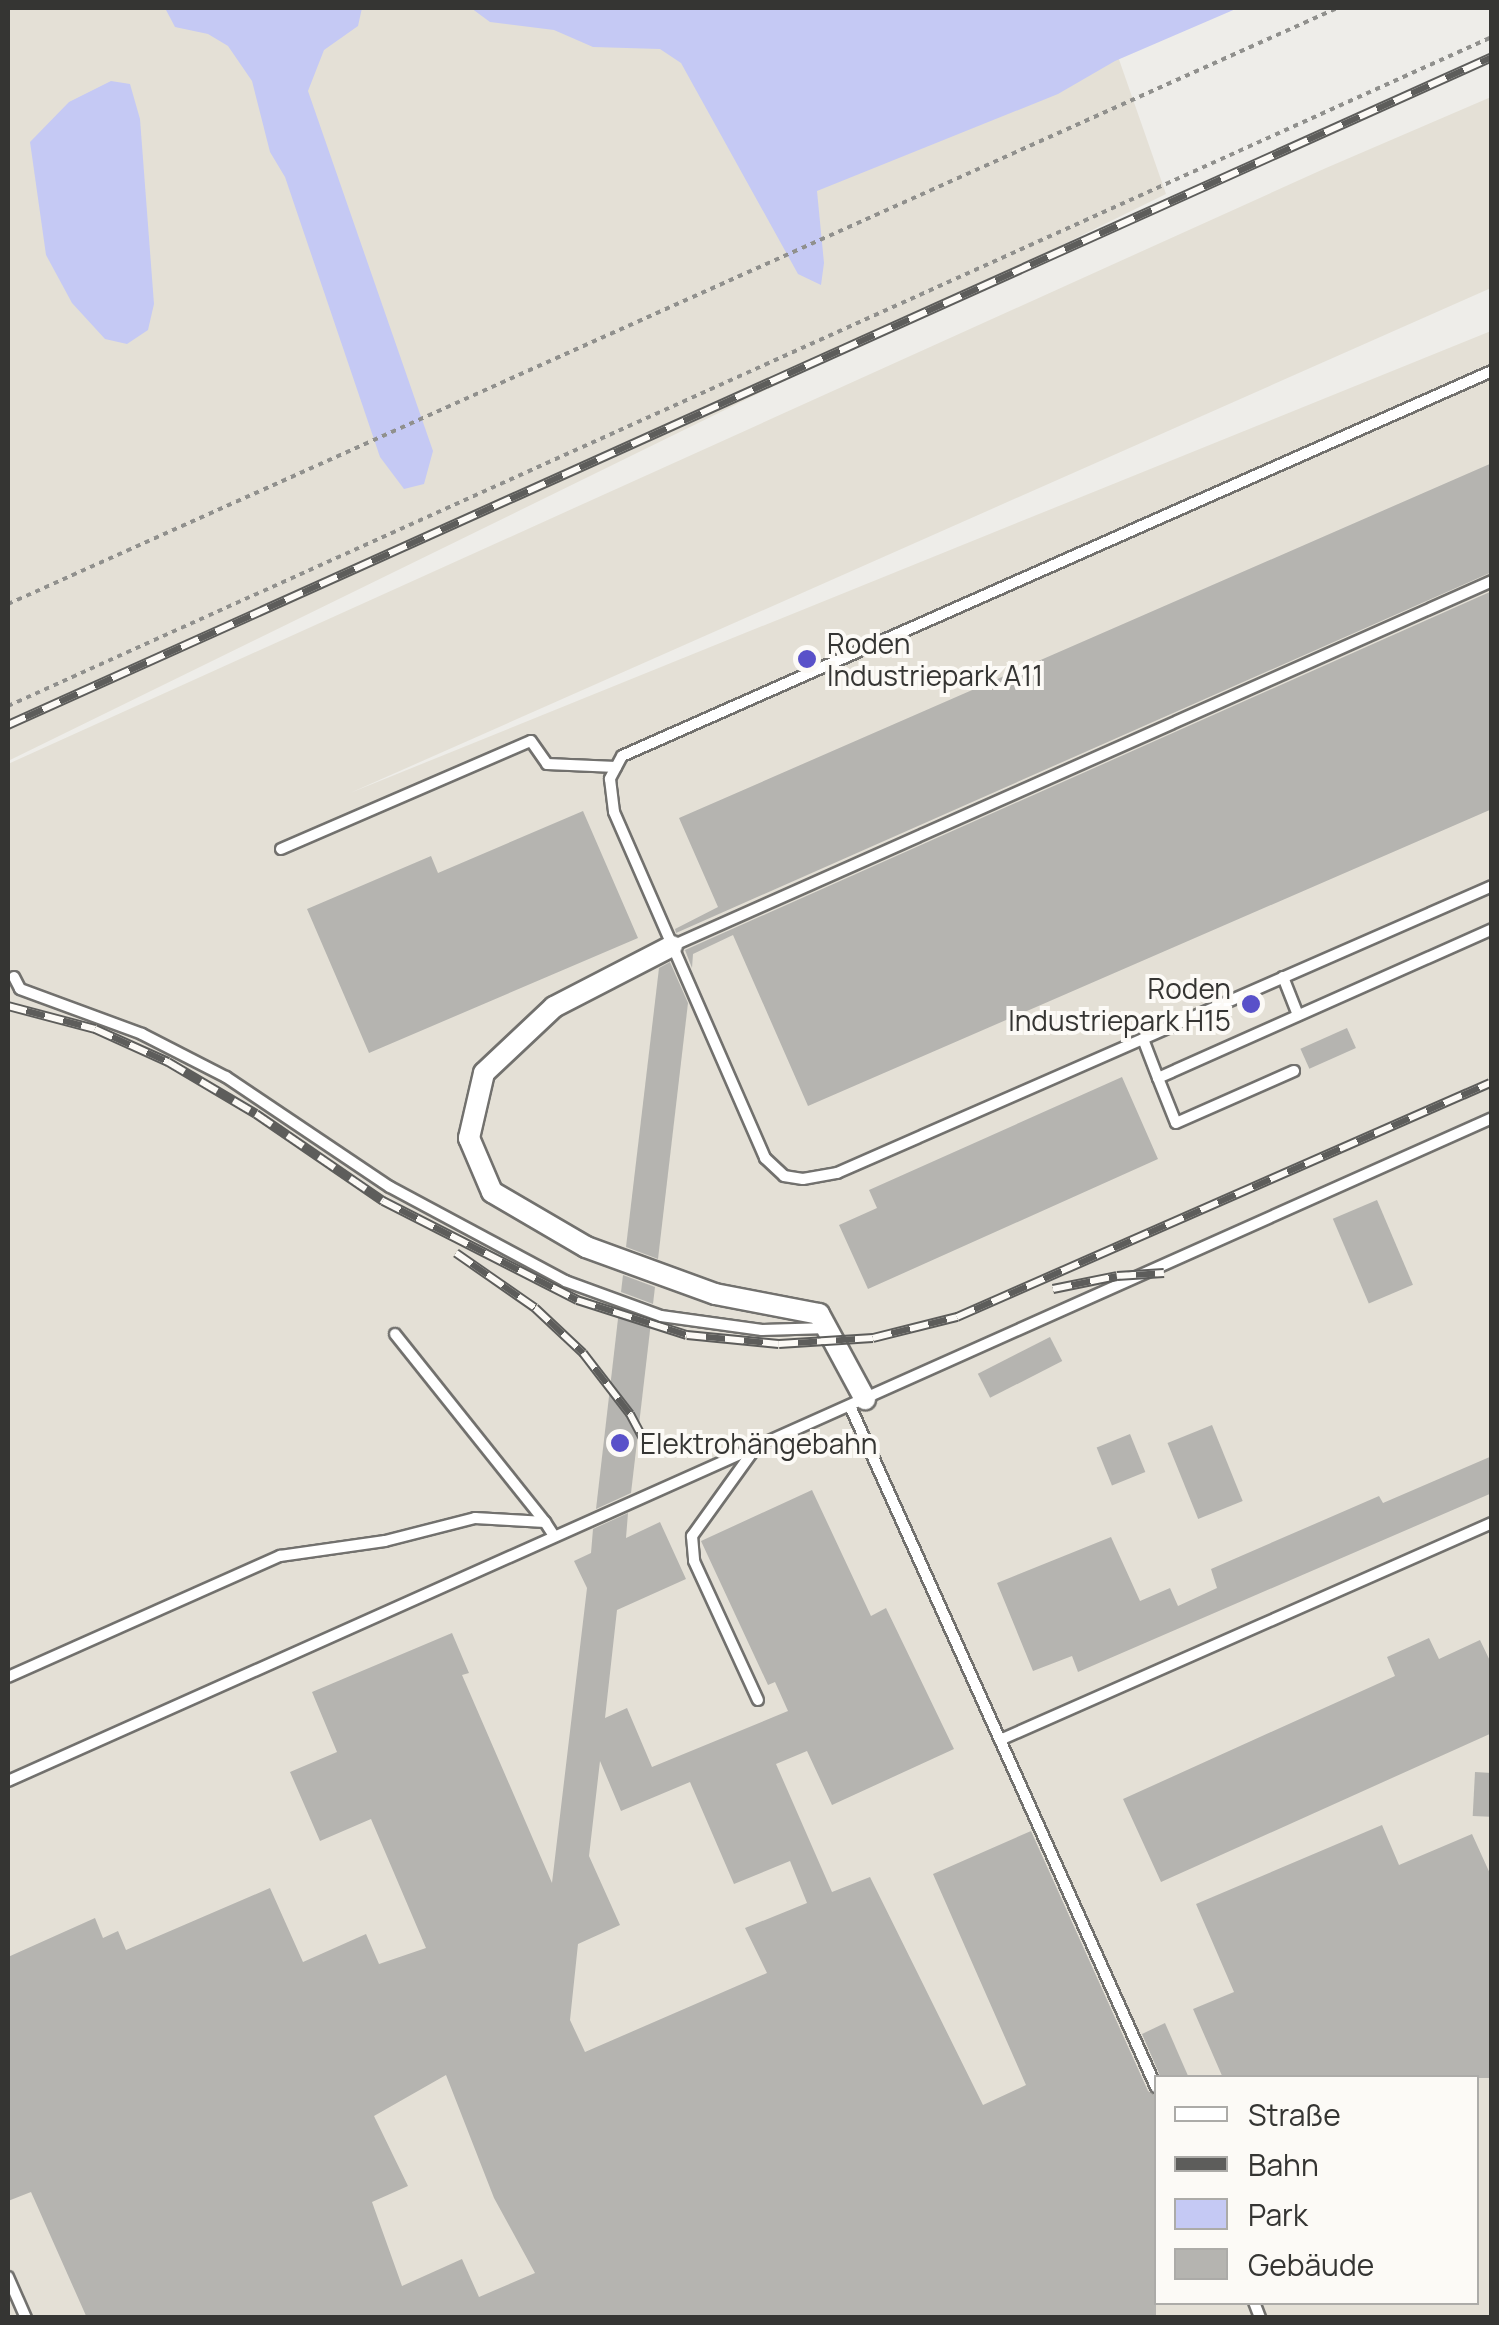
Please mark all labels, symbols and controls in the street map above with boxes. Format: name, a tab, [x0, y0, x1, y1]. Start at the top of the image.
place label: Roden Industriepark A11	[827, 626, 1043, 692]
marker: Roden Industriepark A11	[796, 648, 818, 670]
place label: Roden Industriepark H15	[1008, 971, 1231, 1037]
marker: Roden Industriepark H15	[1240, 993, 1262, 1015]
place label: Elektrohängebahn	[640, 1426, 877, 1460]
marker: Elektrohängebahn	[609, 1432, 631, 1454]
legend	[1154, 2075, 1479, 2305]
text: Straße	[1248, 2094, 1341, 2135]
text: Bahn	[1248, 2144, 1319, 2185]
text: Park	[1248, 2194, 1308, 2235]
text: Gebäude	[1248, 2244, 1374, 2285]

